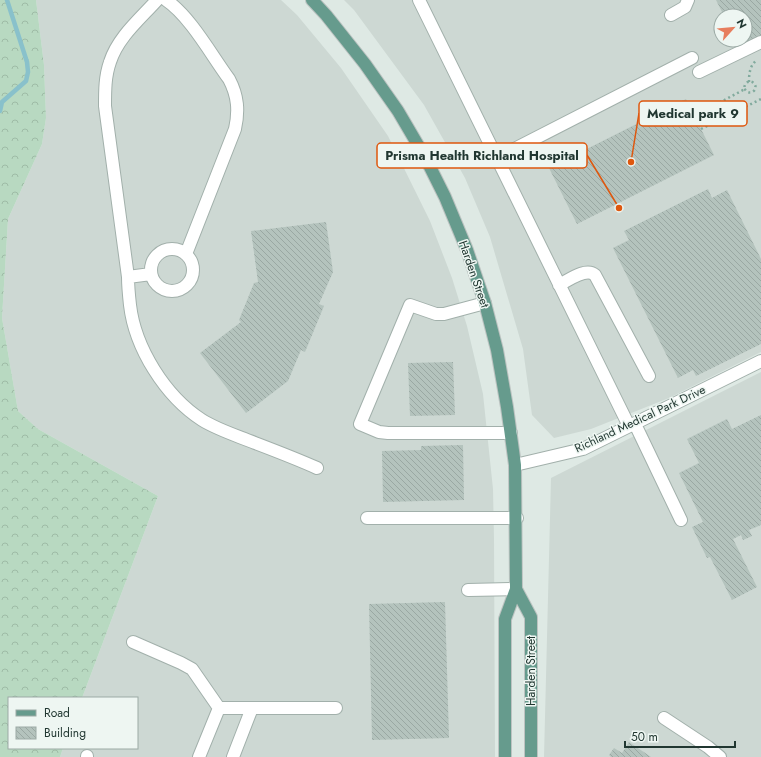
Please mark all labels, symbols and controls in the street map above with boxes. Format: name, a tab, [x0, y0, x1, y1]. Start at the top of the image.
north arrow	[713, 8, 753, 48]
text: N	[733, 16, 751, 31]
callout: Medical park 9	[639, 101, 747, 126]
text: Medical park 9	[647, 104, 739, 123]
callout: Prisma Health Richland Hospital	[377, 143, 587, 168]
text: Prisma Health Richland Hospital	[385, 146, 579, 165]
street label: Harden Street	[454, 238, 494, 310]
street label: Richland Medical Park Drive	[572, 381, 708, 457]
street label: Harden Street	[522, 636, 540, 706]
legend	[8, 697, 138, 749]
text: Road	[44, 704, 70, 722]
scale bar	[625, 723, 735, 749]
text: Building	[44, 724, 86, 742]
text: 50 m	[631, 728, 658, 746]

